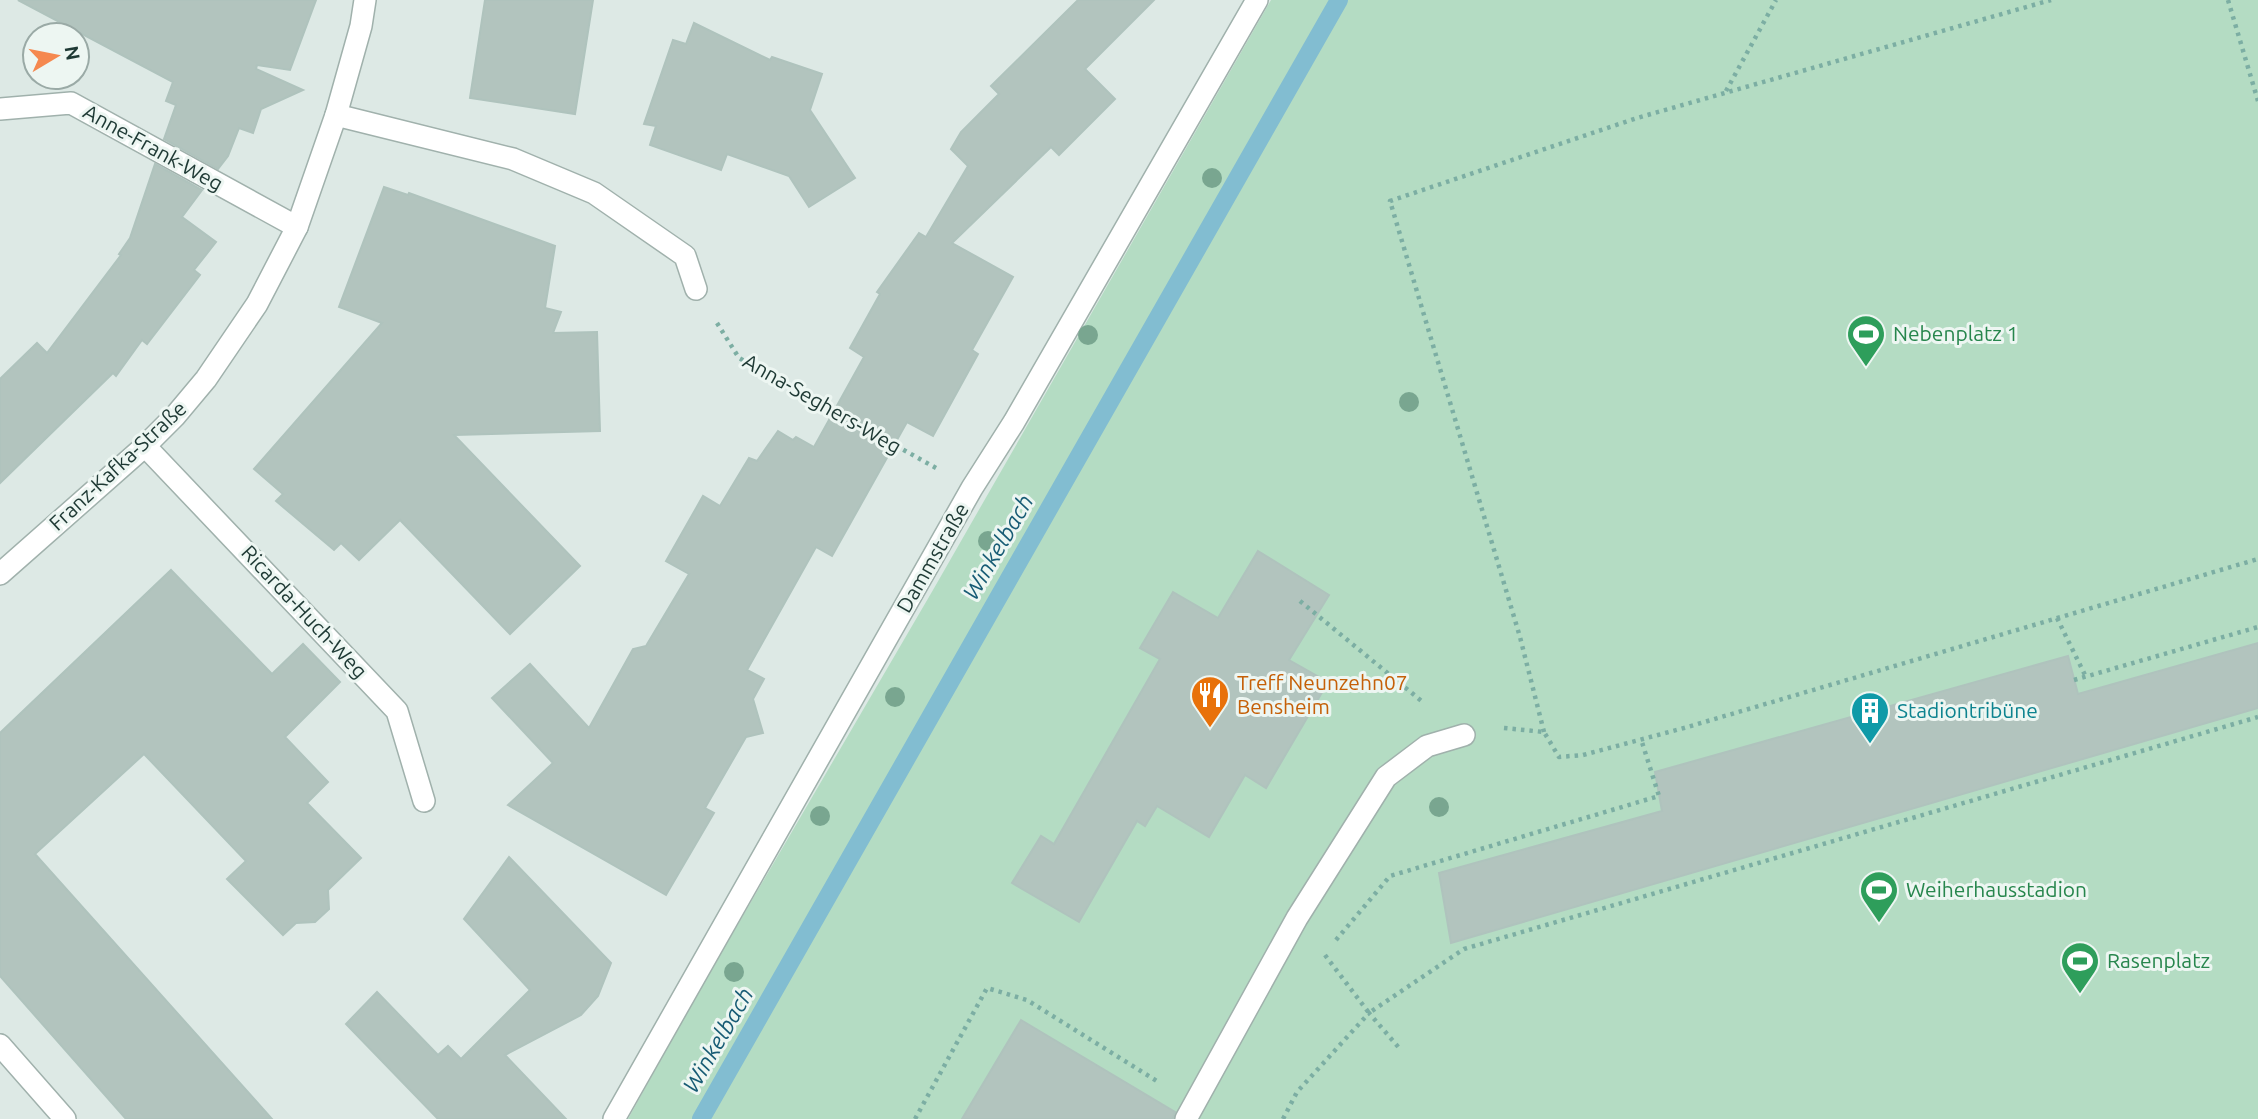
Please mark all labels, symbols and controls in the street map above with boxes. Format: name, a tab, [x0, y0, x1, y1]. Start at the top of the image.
north arrow	[21, 21, 91, 91]
text: N	[61, 44, 85, 62]
street label: Anne-Frank-Weg	[80, 99, 227, 195]
sports icon: Nebenplatz 1	[1845, 313, 1887, 368]
place label: Nebenplatz 1	[1893, 321, 2019, 345]
street label: Anna-Seghers-Weg	[739, 348, 906, 458]
street label: Franz-Kafka-Straße	[44, 396, 191, 535]
water label: Winkelbach	[958, 490, 1038, 604]
street label: Dammstraße	[891, 499, 973, 616]
street label: Ricarda-Huch-Weg	[237, 540, 373, 683]
place label: Treff Neunzehn07 Bensheim	[1237, 670, 1408, 718]
restaurant icon: Treff Neunzehn07 Bensheim	[1189, 674, 1231, 729]
building icon: Stadiontribüne	[1849, 690, 1891, 745]
place label: Stadiontribüne	[1897, 698, 2038, 722]
sports icon: Weiherhausstadion	[1858, 869, 1900, 924]
place label: Weiherhausstadion	[1906, 877, 2087, 901]
sports icon: Rasenplatz	[2059, 940, 2101, 995]
place label: Rasenplatz	[2107, 948, 2210, 972]
water label: Winkelbach	[678, 983, 758, 1097]

